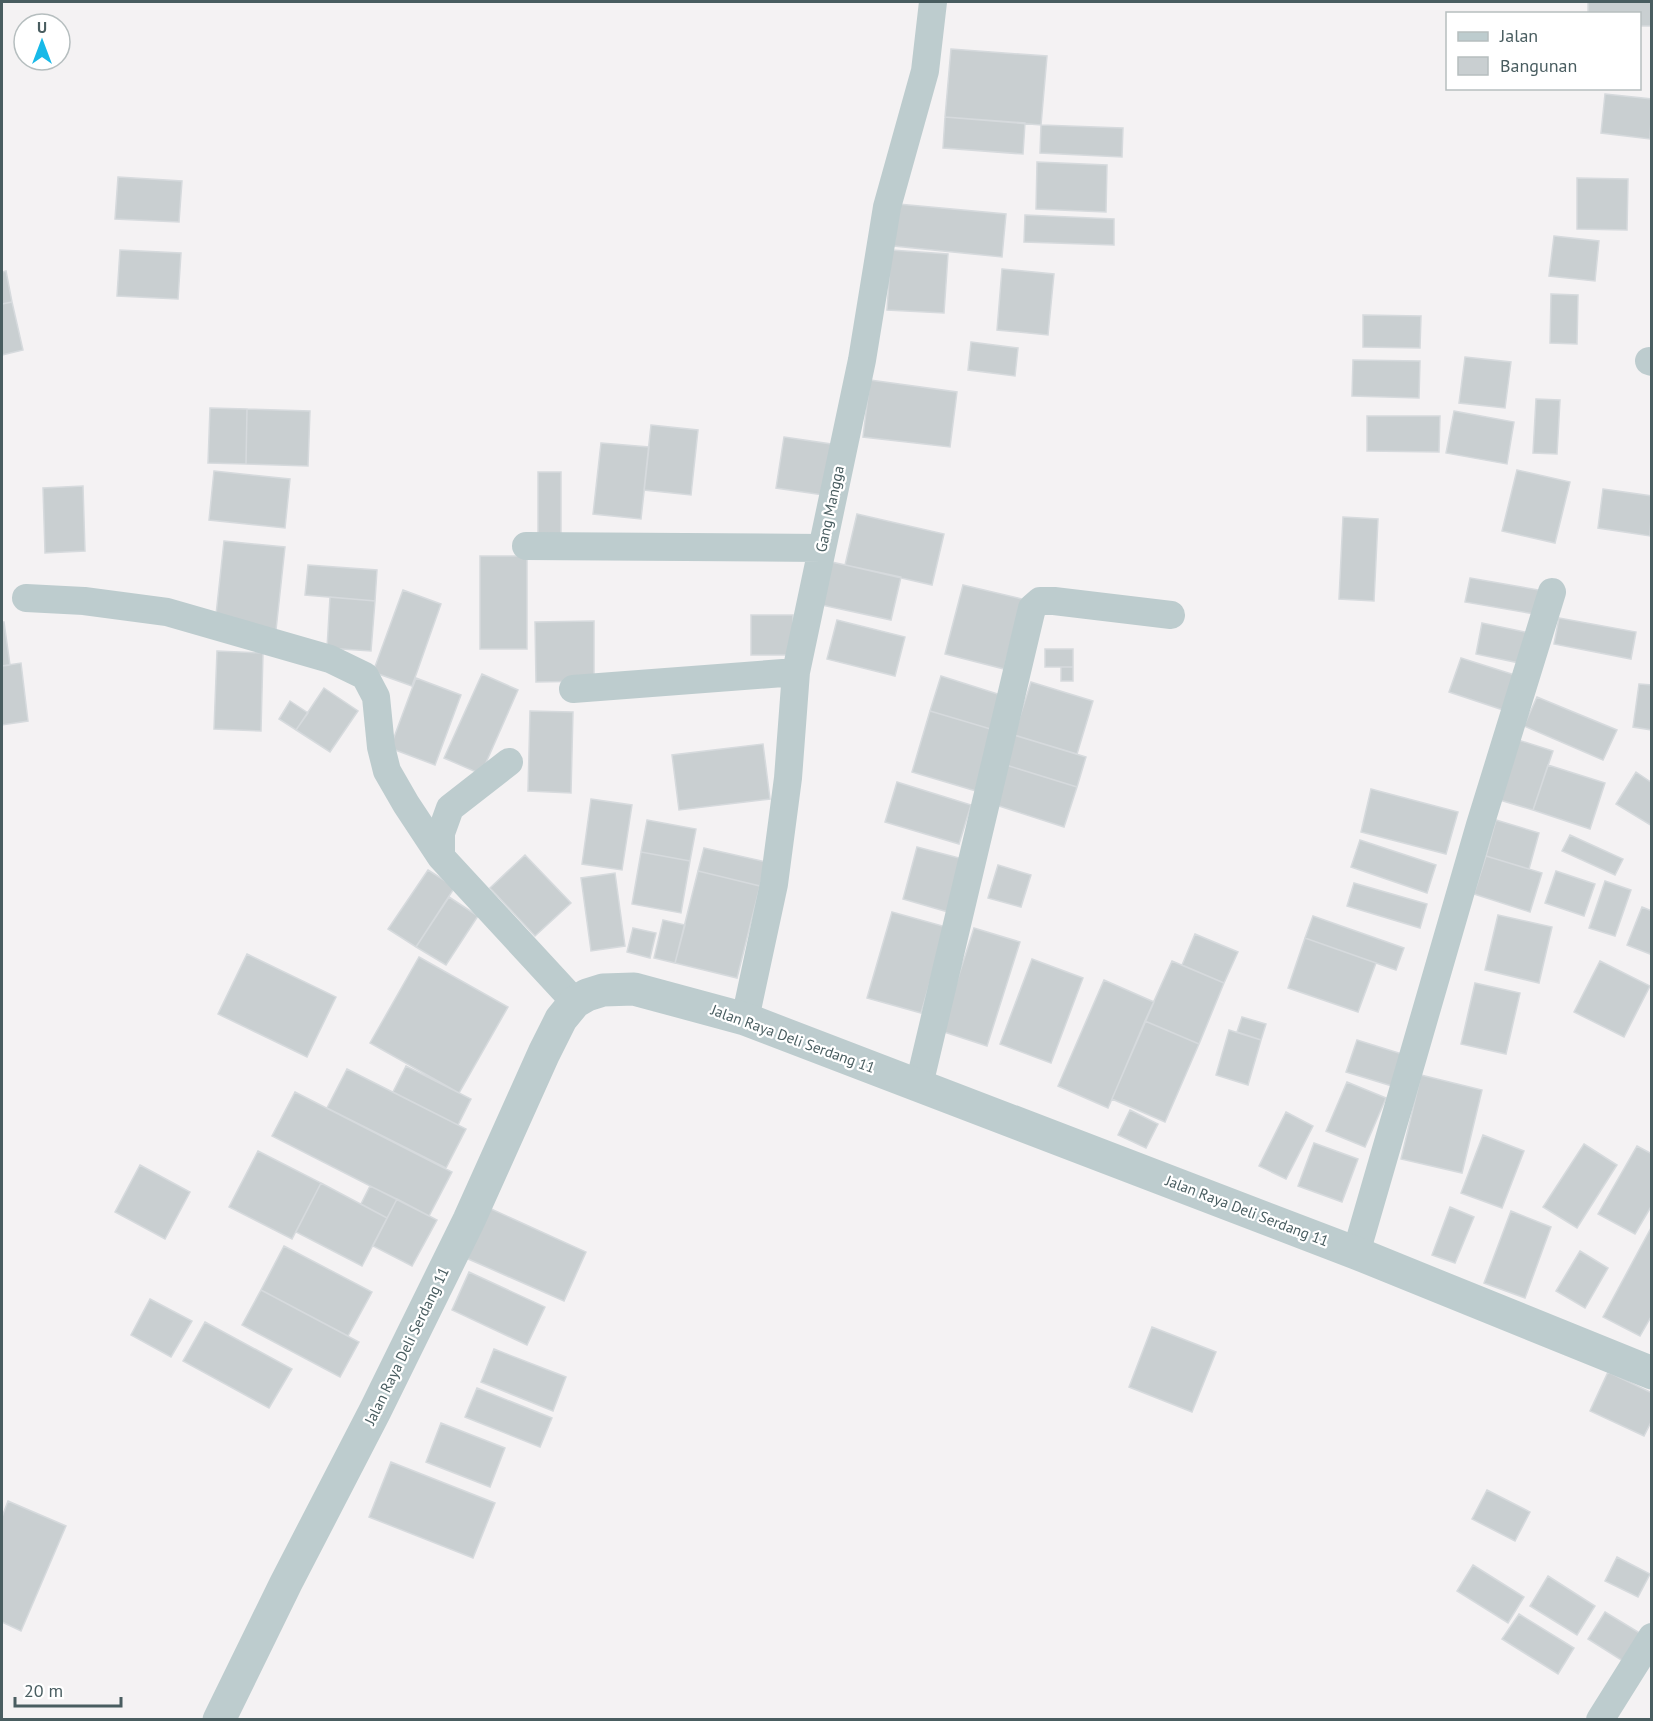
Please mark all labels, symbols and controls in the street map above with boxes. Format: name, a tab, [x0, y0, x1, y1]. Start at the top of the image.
north arrow	[12, 12, 72, 72]
legend	[1446, 12, 1641, 90]
text: U	[37, 17, 47, 37]
text: Jalan	[1499, 24, 1538, 47]
text: Bangunan	[1500, 54, 1577, 77]
street label: Gang Mangga	[811, 464, 848, 554]
street label: Jalan Raya Deli Serdang 11	[708, 1000, 878, 1077]
street label: Jalan Raya Deli Serdang 11	[1162, 1170, 1331, 1250]
street label: Jalan Raya Deli Serdang 11	[360, 1264, 453, 1429]
scale bar	[15, 1670, 122, 1708]
text: 20 m	[24, 1679, 63, 1702]

